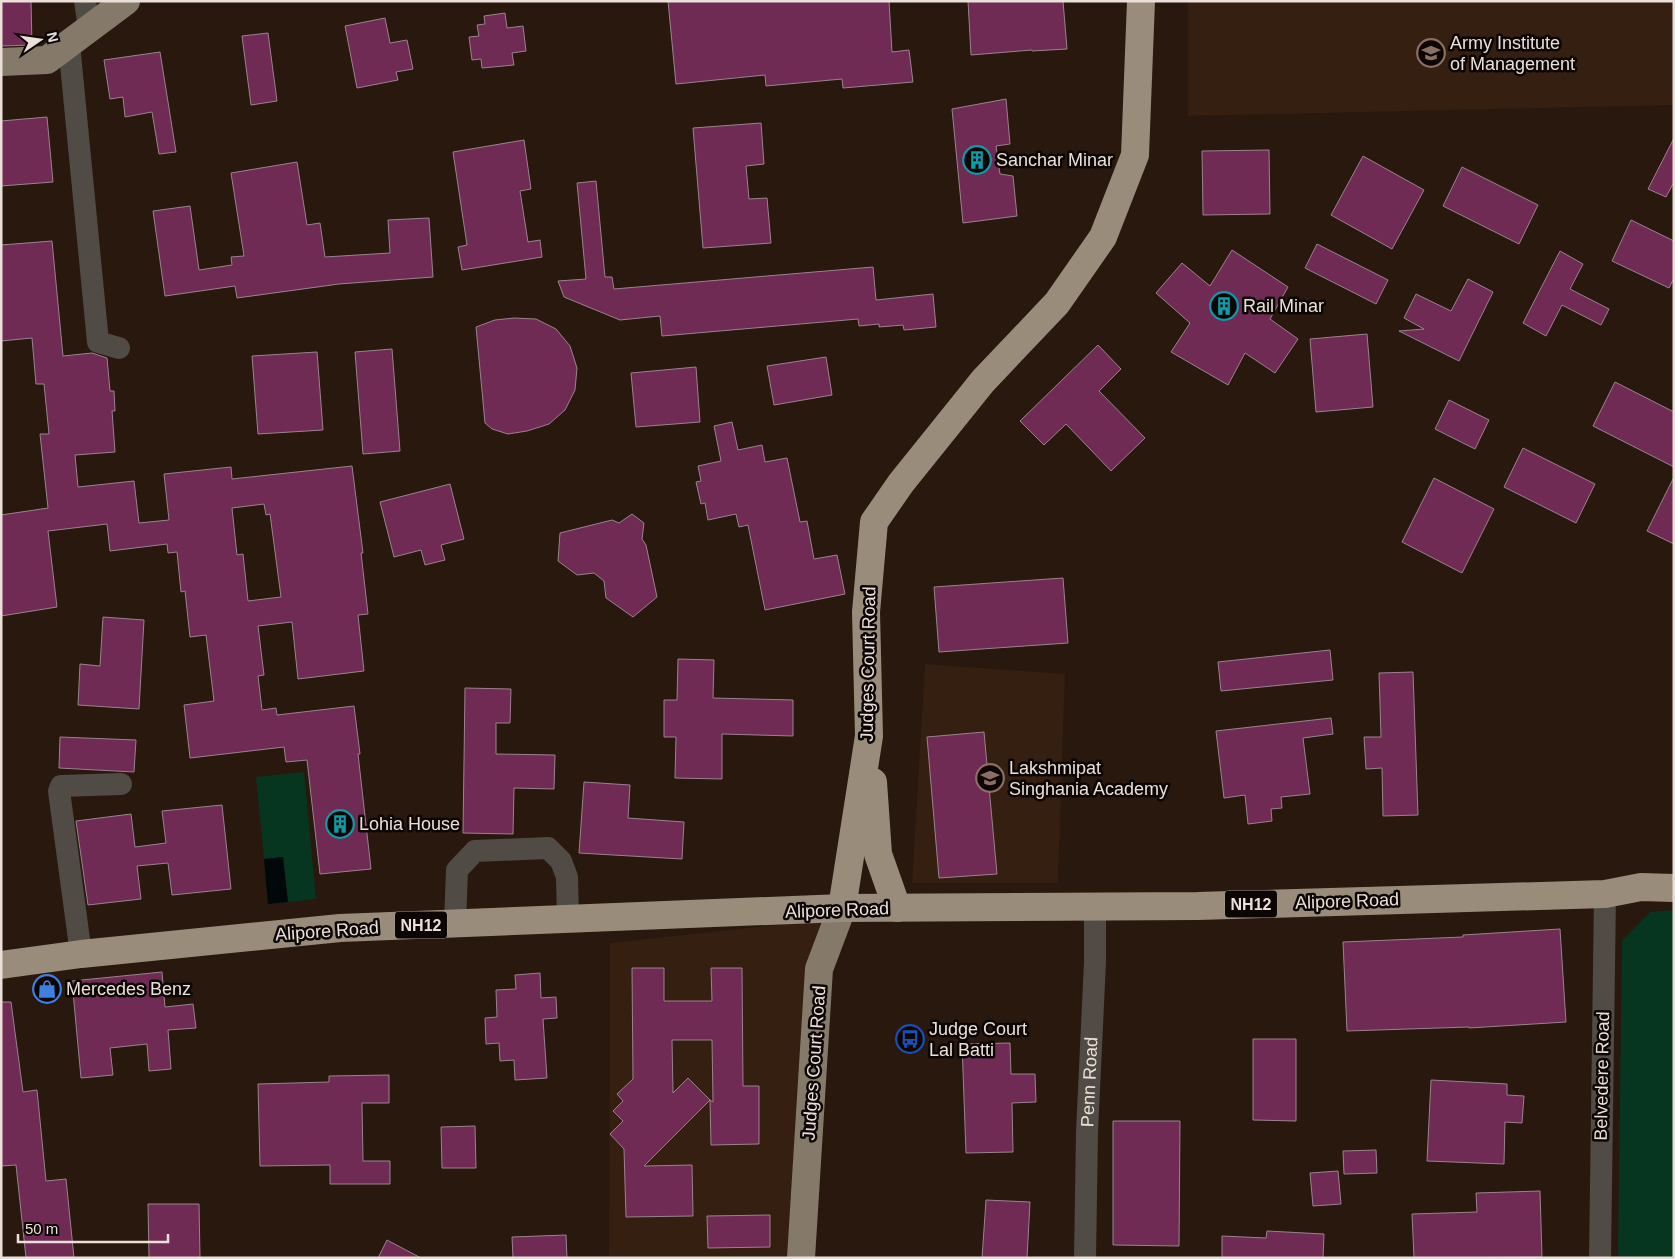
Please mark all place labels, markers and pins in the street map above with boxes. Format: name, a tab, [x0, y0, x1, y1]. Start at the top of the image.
place label: Army Institute of Management	[1450, 33, 1575, 74]
school or university icon: Army Institute of Management	[1416, 38, 1446, 68]
building icon: Sanchar Minar	[962, 145, 992, 175]
place label: Sanchar Minar	[996, 150, 1113, 170]
building icon: Rail Minar	[1209, 291, 1239, 321]
place label: Rail Minar	[1243, 296, 1324, 316]
place label: Lakshmipat Singhania Academy	[1009, 758, 1168, 799]
school or university icon: Lakshmipat Singhania Academy	[975, 763, 1005, 793]
building icon: Lohia House	[325, 809, 355, 839]
place label: Lohia House	[359, 814, 460, 834]
shop icon: Mercedes Benz	[32, 974, 62, 1004]
place label: Mercedes Benz	[66, 979, 191, 999]
place label: Judge Court Lal Batti	[929, 1019, 1027, 1060]
bus stop icon: Judge Court Lal Batti	[895, 1024, 925, 1054]

